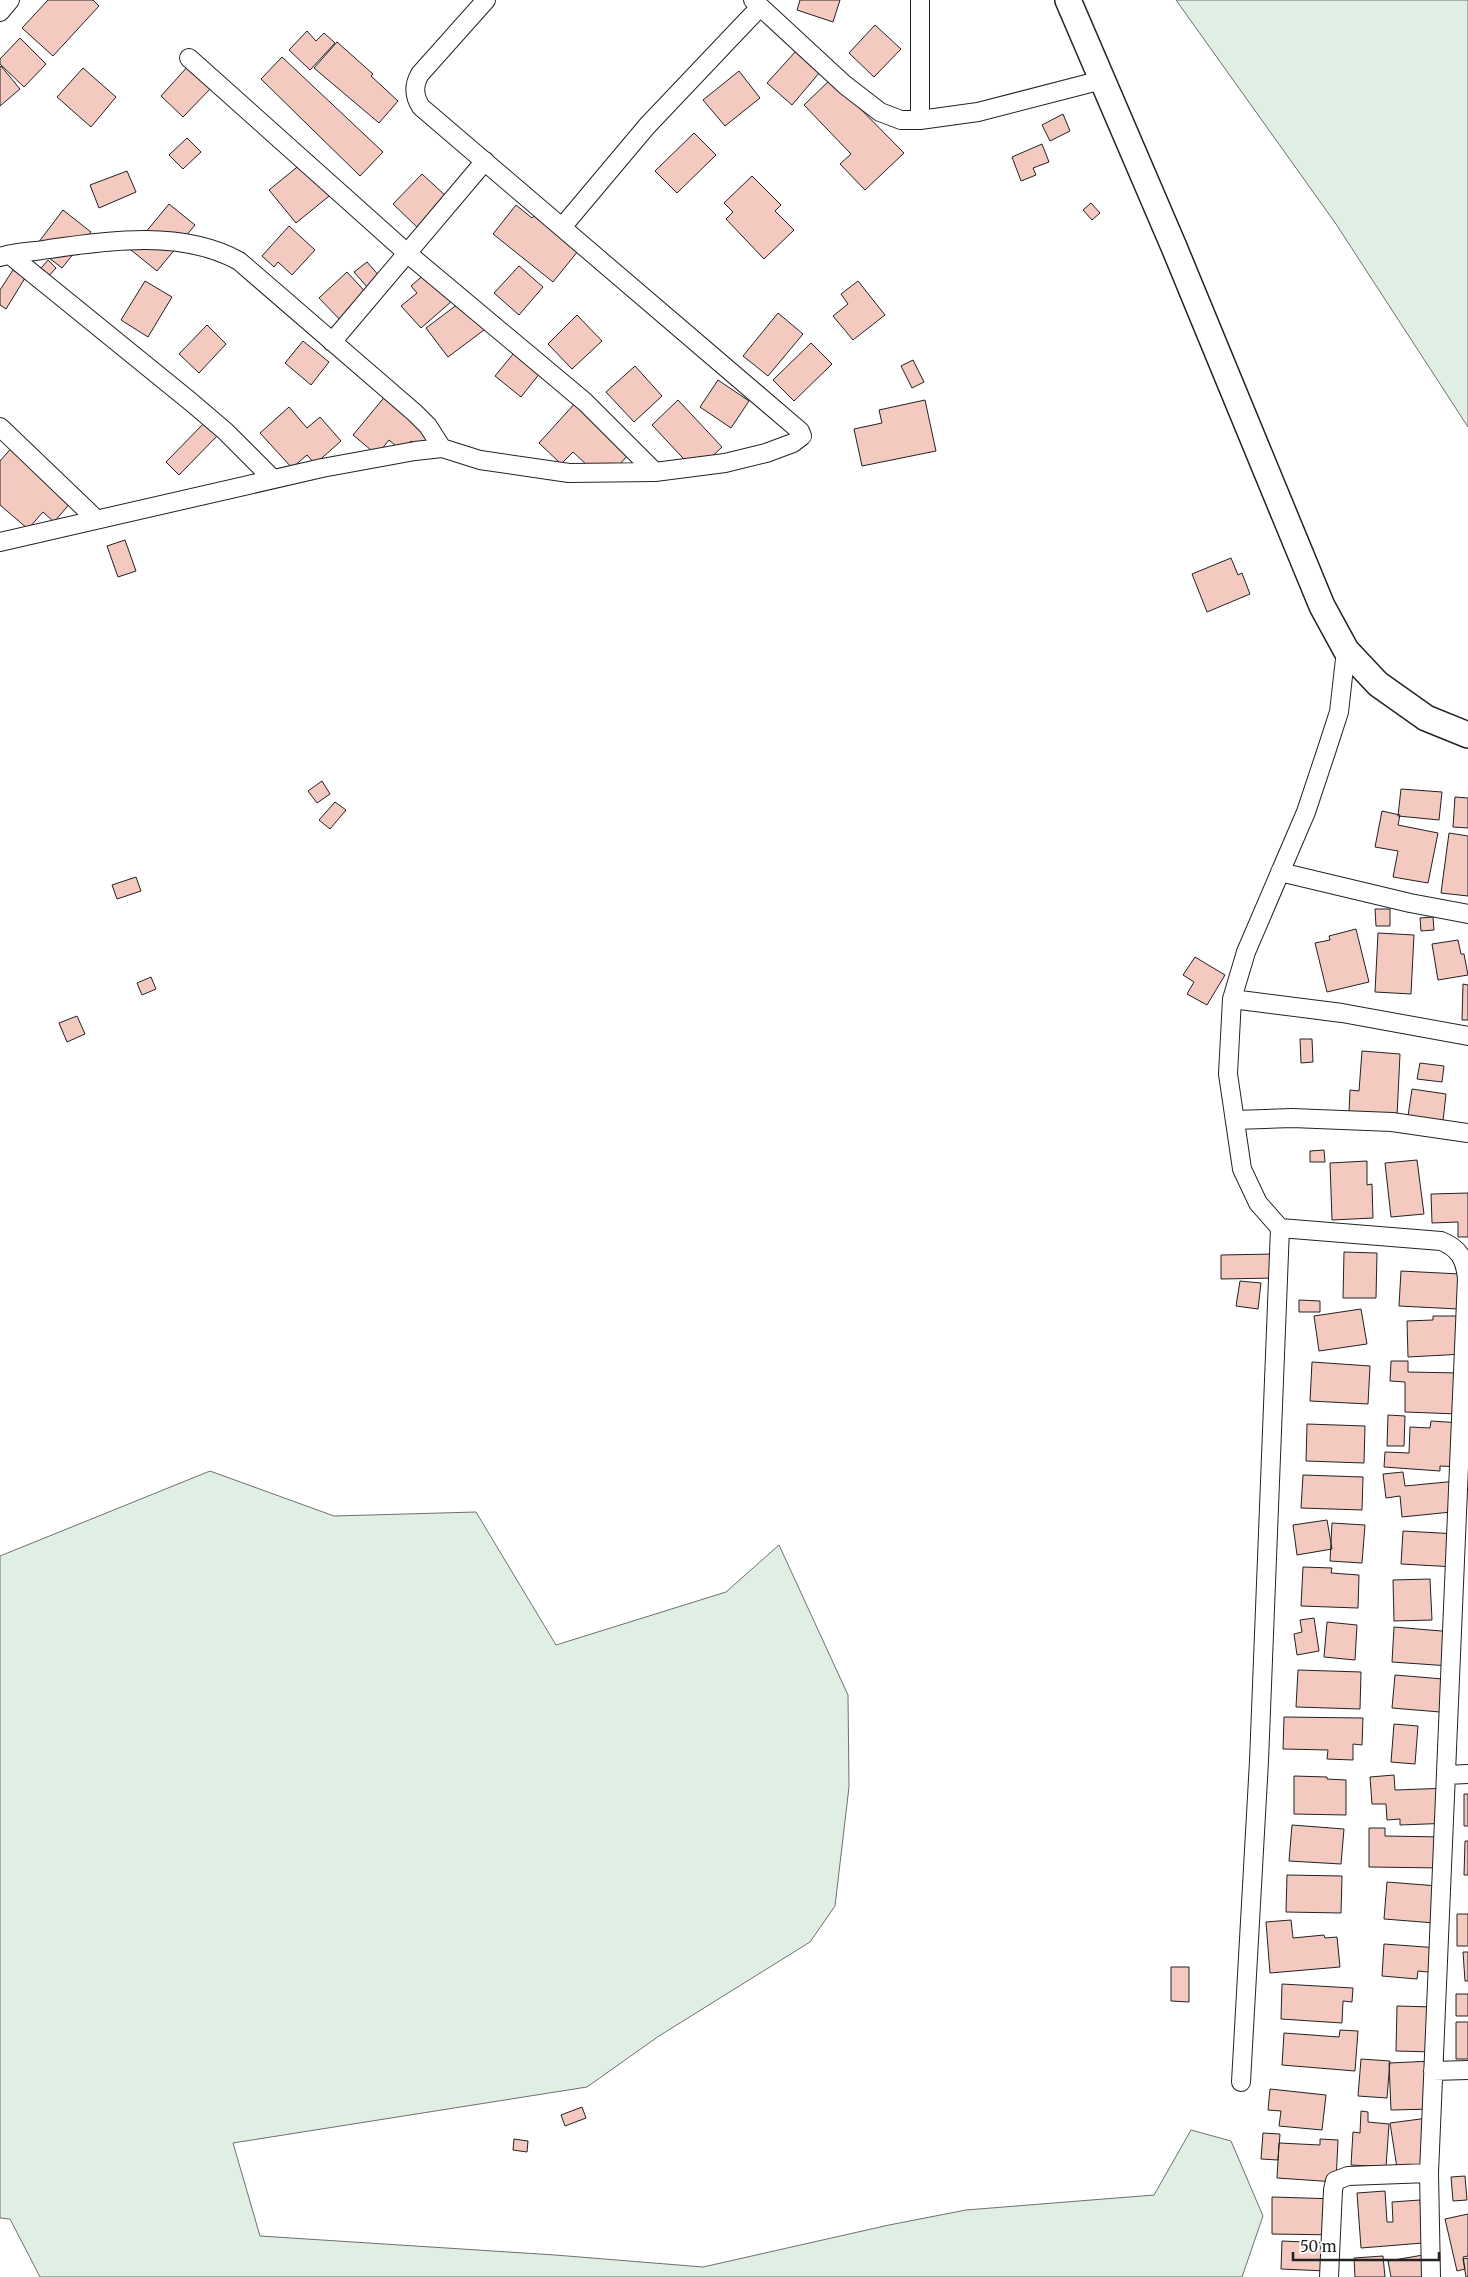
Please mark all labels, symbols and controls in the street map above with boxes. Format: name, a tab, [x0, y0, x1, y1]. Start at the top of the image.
scale bar	[1293, 2230, 1439, 2262]
text: 50 m	[1300, 2237, 1337, 2256]

